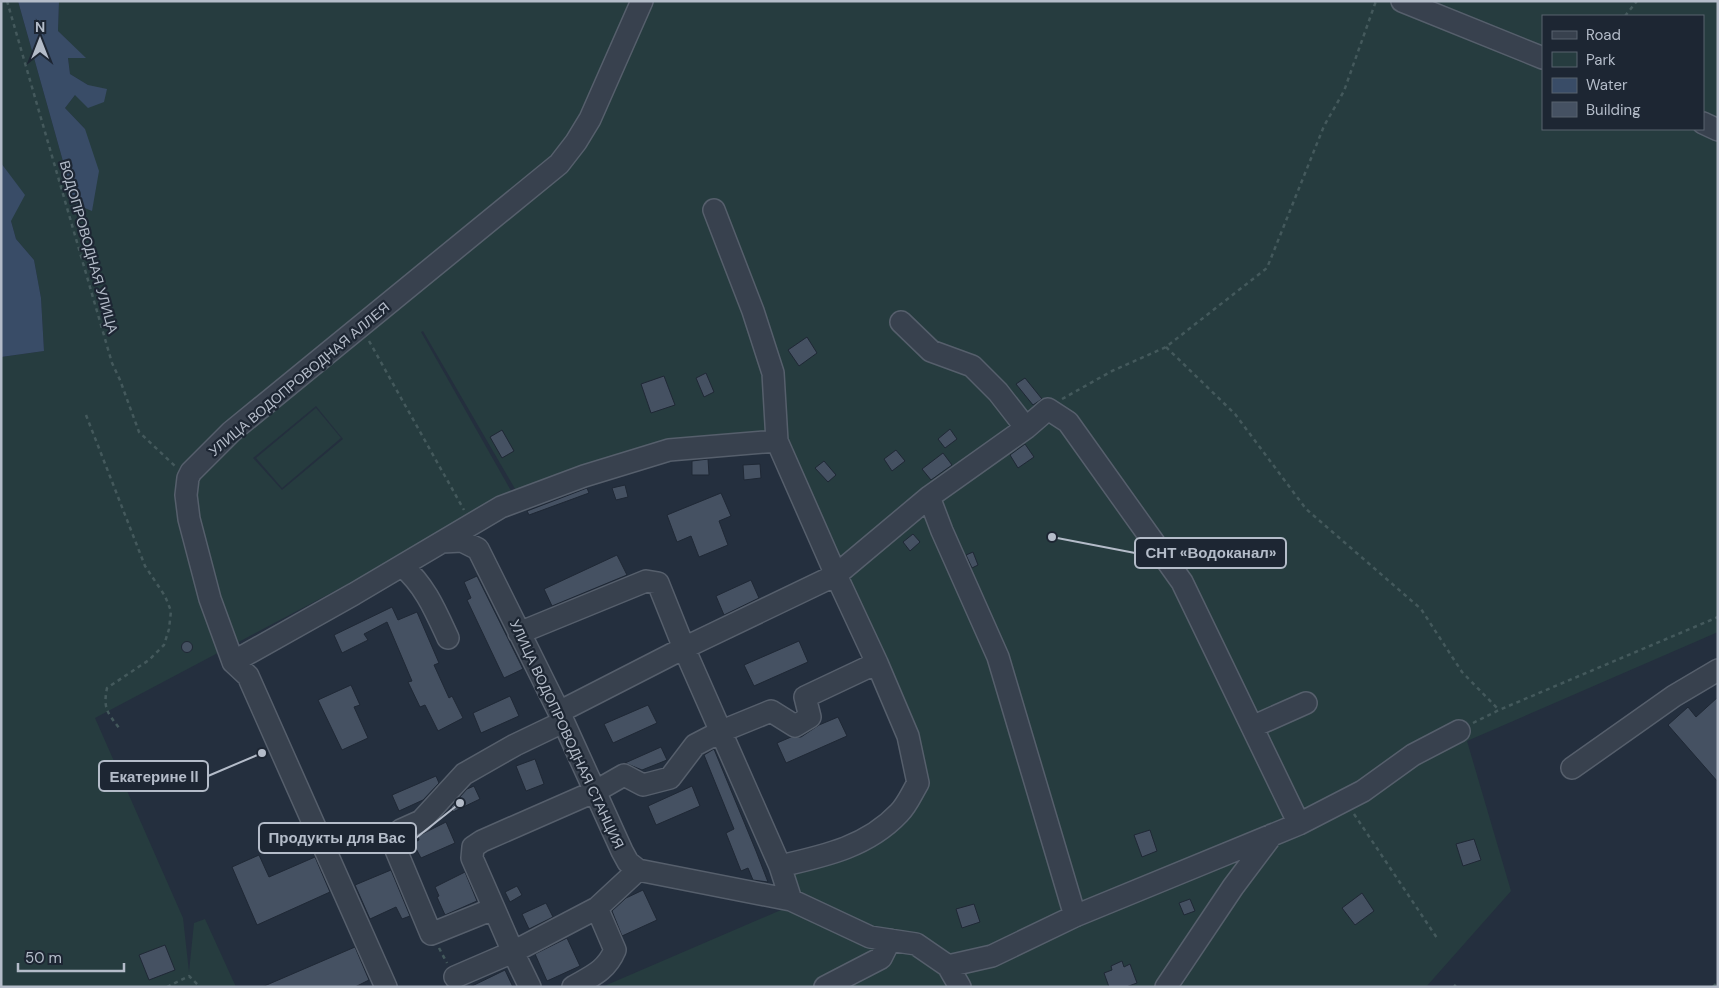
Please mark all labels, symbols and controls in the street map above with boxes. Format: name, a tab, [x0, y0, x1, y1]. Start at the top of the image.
north arrow	[15, 15, 65, 65]
legend	[1542, 15, 1704, 130]
text: N	[35, 18, 45, 36]
text: Road	[1586, 25, 1621, 45]
text: Park	[1586, 50, 1616, 70]
text: Water	[1586, 75, 1628, 95]
text: Building	[1586, 100, 1641, 120]
street label: ВОДОПРОВОДНАЯ УЛИЦА	[56, 158, 123, 336]
street label: УЛИЦА ВОДОПРОВОДНАЯ АЛЛЕЯ	[205, 298, 393, 460]
callout: СНТ «Водоканал»	[1135, 538, 1286, 568]
text: СНТ «Водоканал»	[1145, 543, 1277, 563]
street label: УЛИЦА ВОДОПРОВОДНАЯ СТАНЦИЯ	[506, 617, 628, 851]
callout: Екатерине II	[99, 761, 208, 791]
text: Екатерине II	[109, 767, 199, 787]
callout: Продукты для Вас	[259, 823, 416, 853]
text: Продукты для Вас	[269, 828, 406, 848]
scale bar	[18, 940, 124, 972]
text: 50 m	[25, 948, 62, 968]

